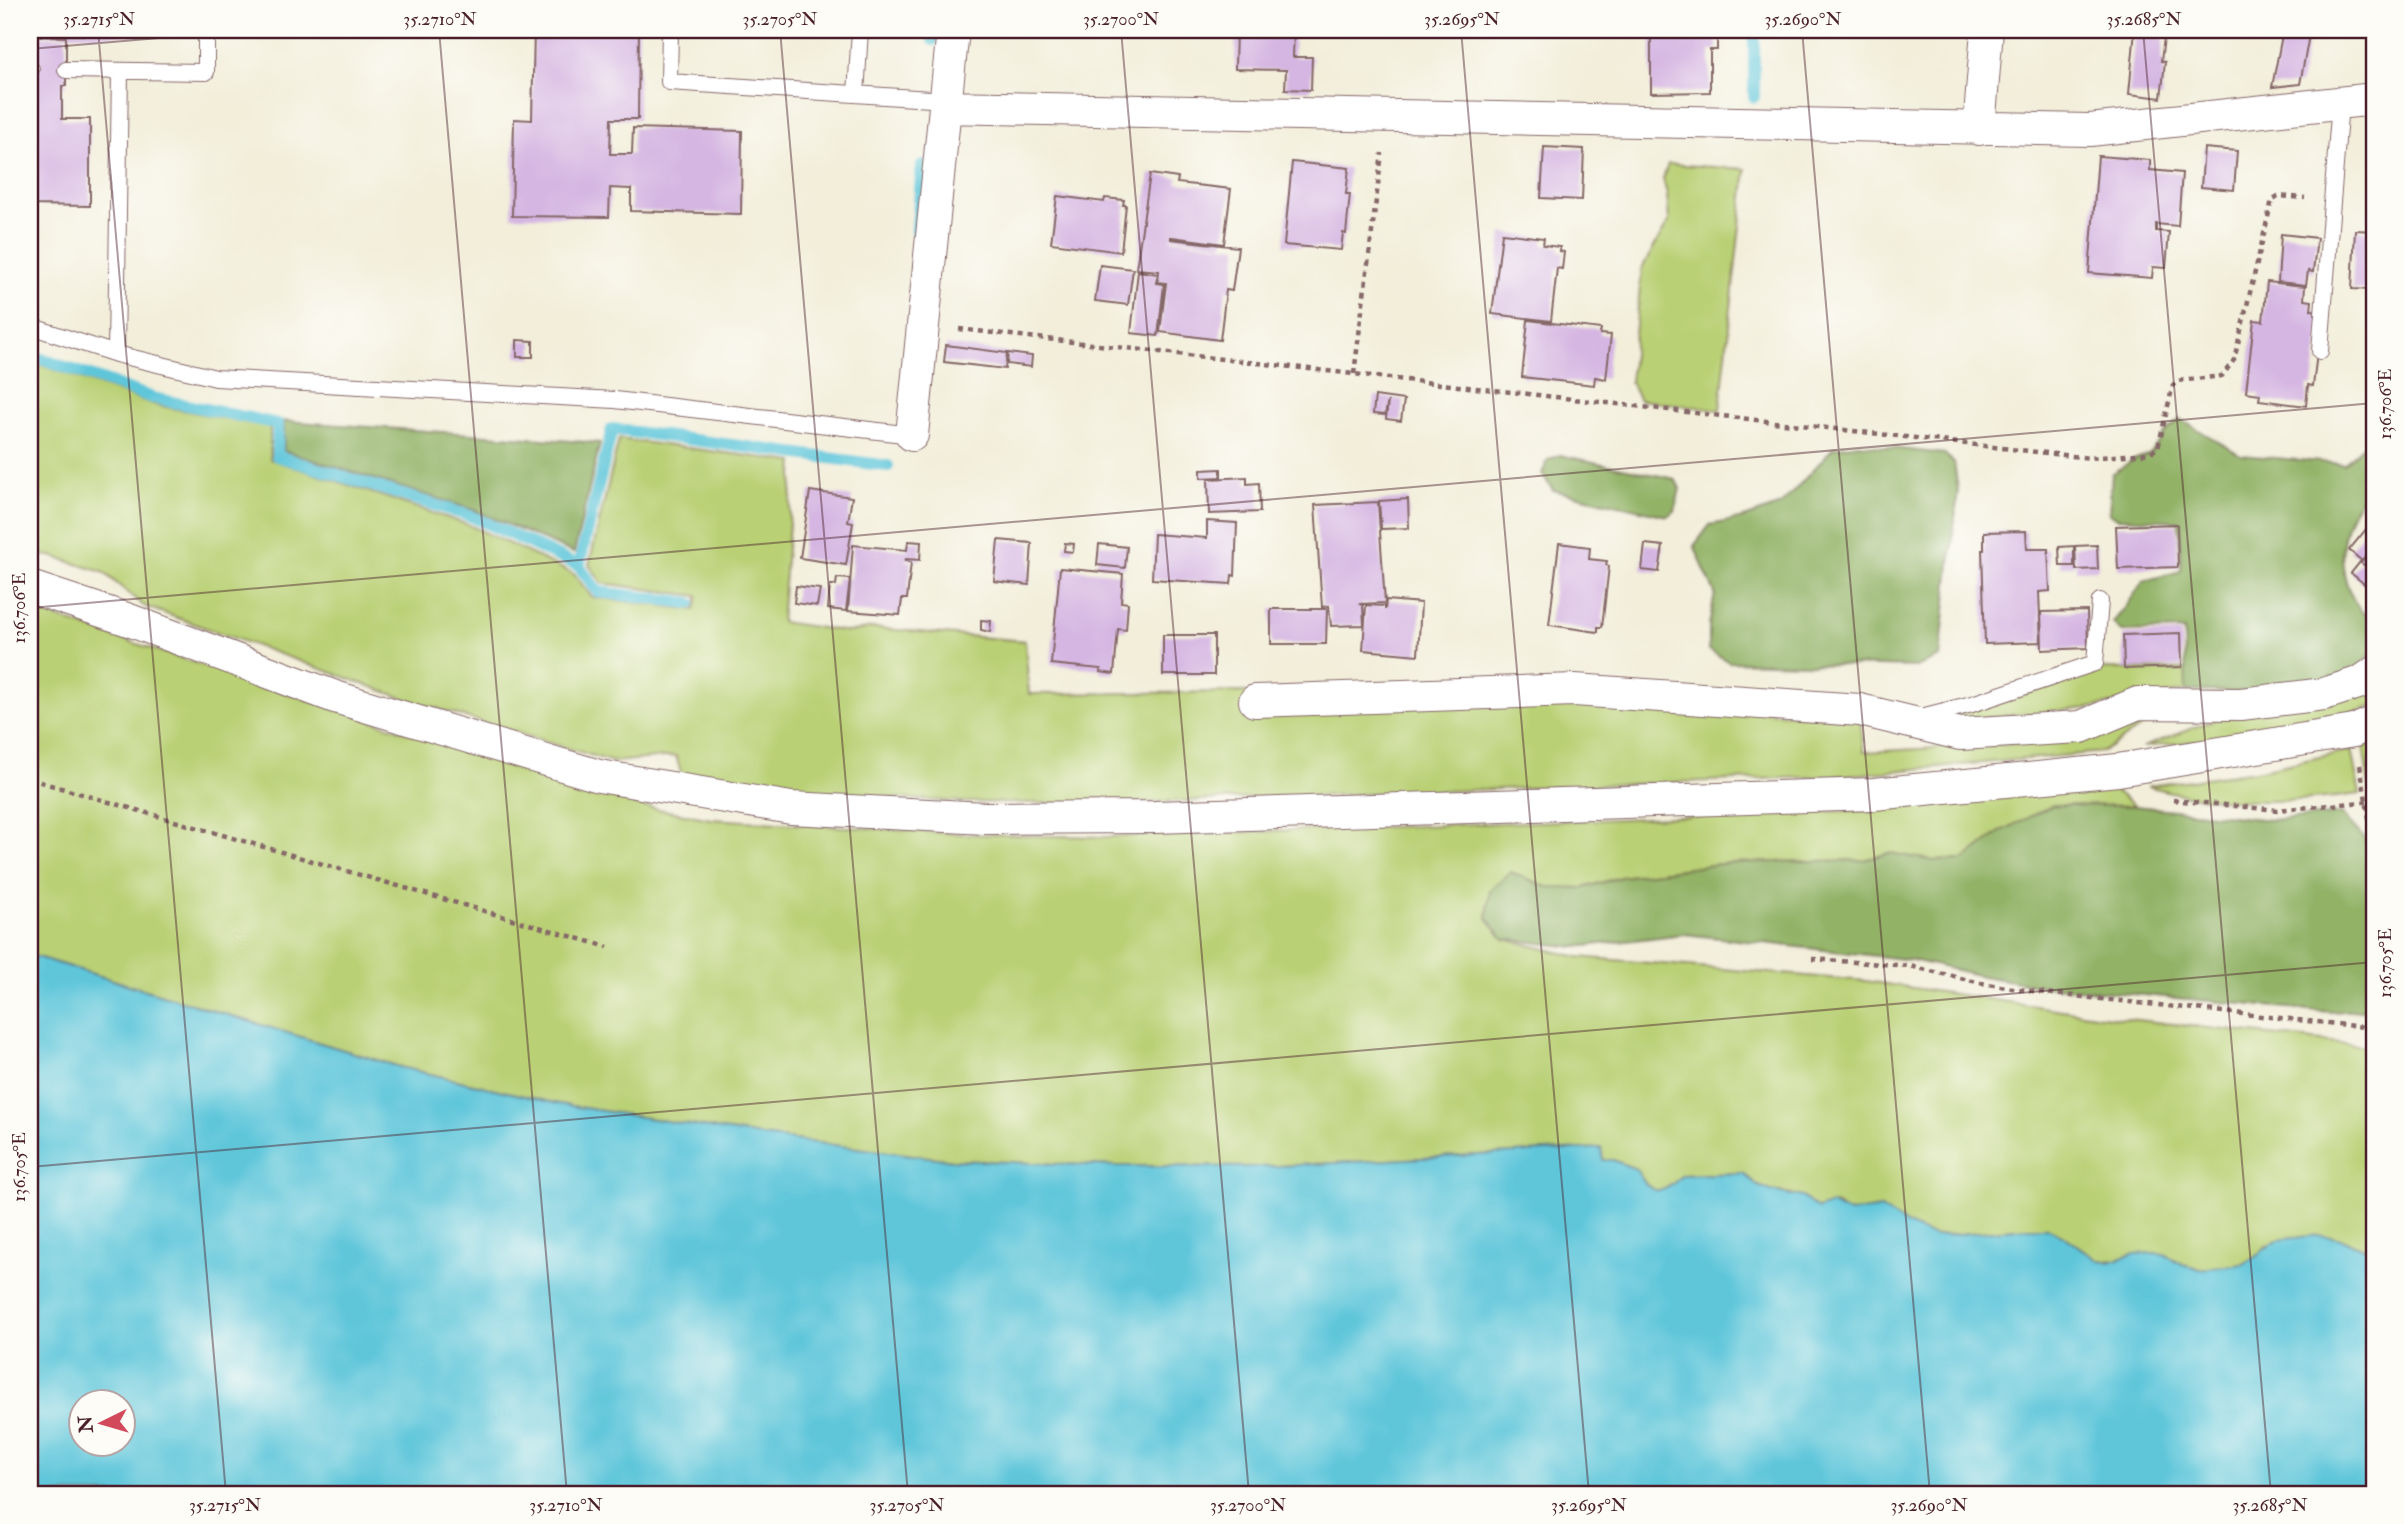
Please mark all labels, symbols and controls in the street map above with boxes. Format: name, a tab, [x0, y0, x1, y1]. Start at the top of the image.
text: 35.2715°N	[63, 8, 135, 31]
text: 35.2710°N	[403, 8, 477, 31]
text: 35.2705°N	[743, 8, 817, 31]
text: 35.2700°N	[1083, 8, 1159, 31]
text: 35.2695°N	[1424, 8, 1500, 31]
text: 35.2690°N	[1764, 8, 1842, 31]
text: 35.2685°N	[2106, 8, 2182, 31]
text: 136.706°E	[2374, 368, 2397, 440]
text: 136.706°E	[8, 572, 31, 644]
text: 136.705°E	[2374, 928, 2397, 998]
text: 136.705°E	[8, 1132, 31, 1202]
north arrow	[66, 1388, 136, 1458]
text: N	[73, 1414, 99, 1435]
text: 35.2715°N	[189, 1494, 261, 1517]
text: 35.2710°N	[529, 1494, 603, 1517]
text: 35.2705°N	[870, 1494, 944, 1517]
text: 35.2700°N	[1210, 1494, 1286, 1517]
text: 35.2695°N	[1551, 1494, 1627, 1517]
text: 35.2690°N	[1890, 1494, 1968, 1517]
text: 35.2685°N	[2232, 1494, 2308, 1517]

